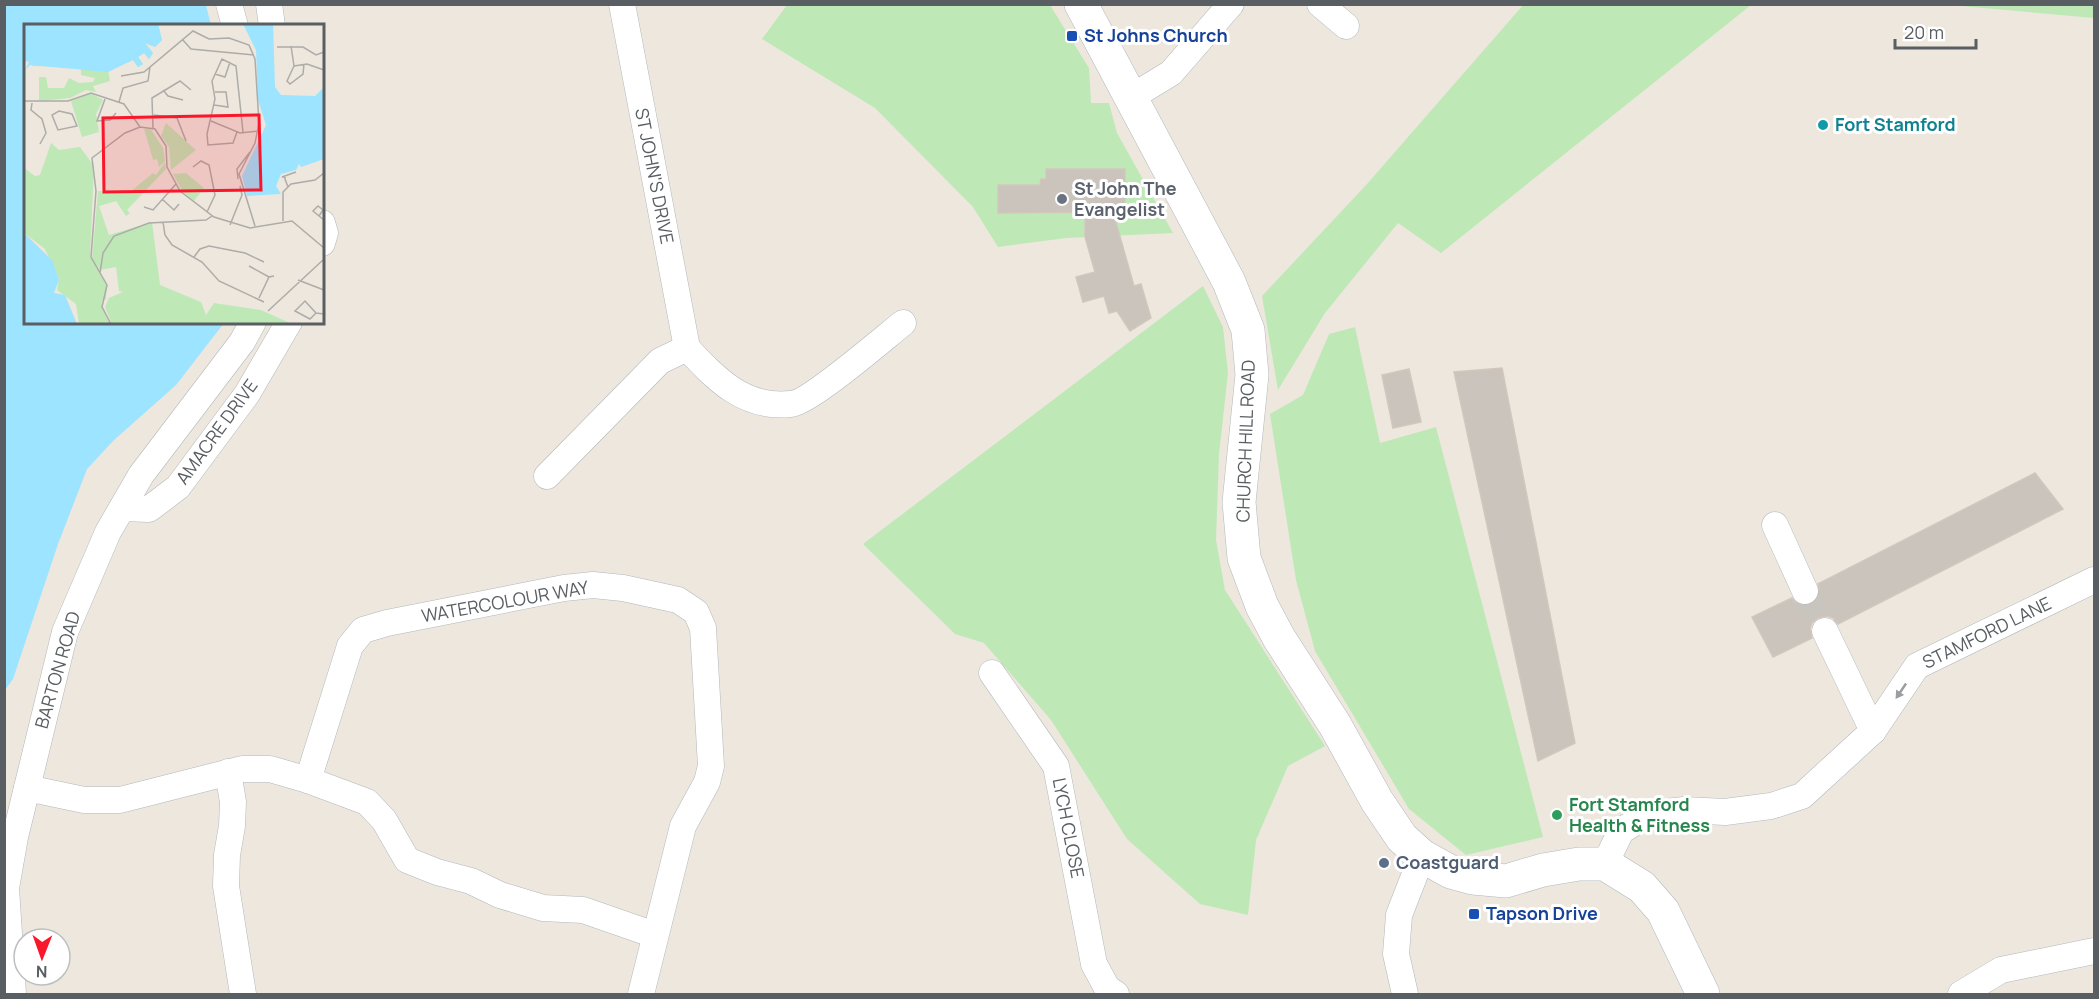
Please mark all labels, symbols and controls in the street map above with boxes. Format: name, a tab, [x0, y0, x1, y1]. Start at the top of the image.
scale bar	[1895, 12, 1976, 50]
text: 20 m	[1904, 20, 1944, 44]
place label: St Johns Church	[1084, 23, 1228, 47]
inset map	[24, 24, 324, 324]
marker: St Johns Church	[1065, 29, 1079, 43]
street label: ST JOHN'S DRIVE	[630, 106, 680, 246]
place label: Fort Stamford	[1835, 112, 1956, 136]
marker: Fort Stamford	[1816, 118, 1830, 132]
place label: St John The Evangelist	[1074, 176, 1177, 221]
marker: St John The Evangelist	[1055, 192, 1069, 206]
street label: CHURCH HILL ROAD	[1230, 359, 1260, 523]
street label: AMACRE DRIVE	[170, 374, 262, 489]
street label: WATERCOLOUR WAY	[419, 574, 591, 628]
street label: STAMFORD LANE	[1918, 591, 2055, 674]
street label: BARTON ROAD	[29, 608, 85, 731]
one-way arrow	[1895, 682, 1907, 698]
street label: LYCH CLOSE	[1048, 776, 1090, 880]
place label: Fort Stamford Health & Fitness	[1569, 792, 1710, 837]
marker: Fort Stamford Health & Fitness	[1550, 808, 1564, 822]
place label: Coastguard	[1396, 850, 1499, 874]
marker: Coastguard	[1377, 856, 1391, 870]
place label: Tapson Drive	[1486, 901, 1598, 925]
marker: Tapson Drive	[1467, 907, 1481, 921]
north arrow	[12, 927, 72, 987]
text: N	[36, 961, 48, 983]

